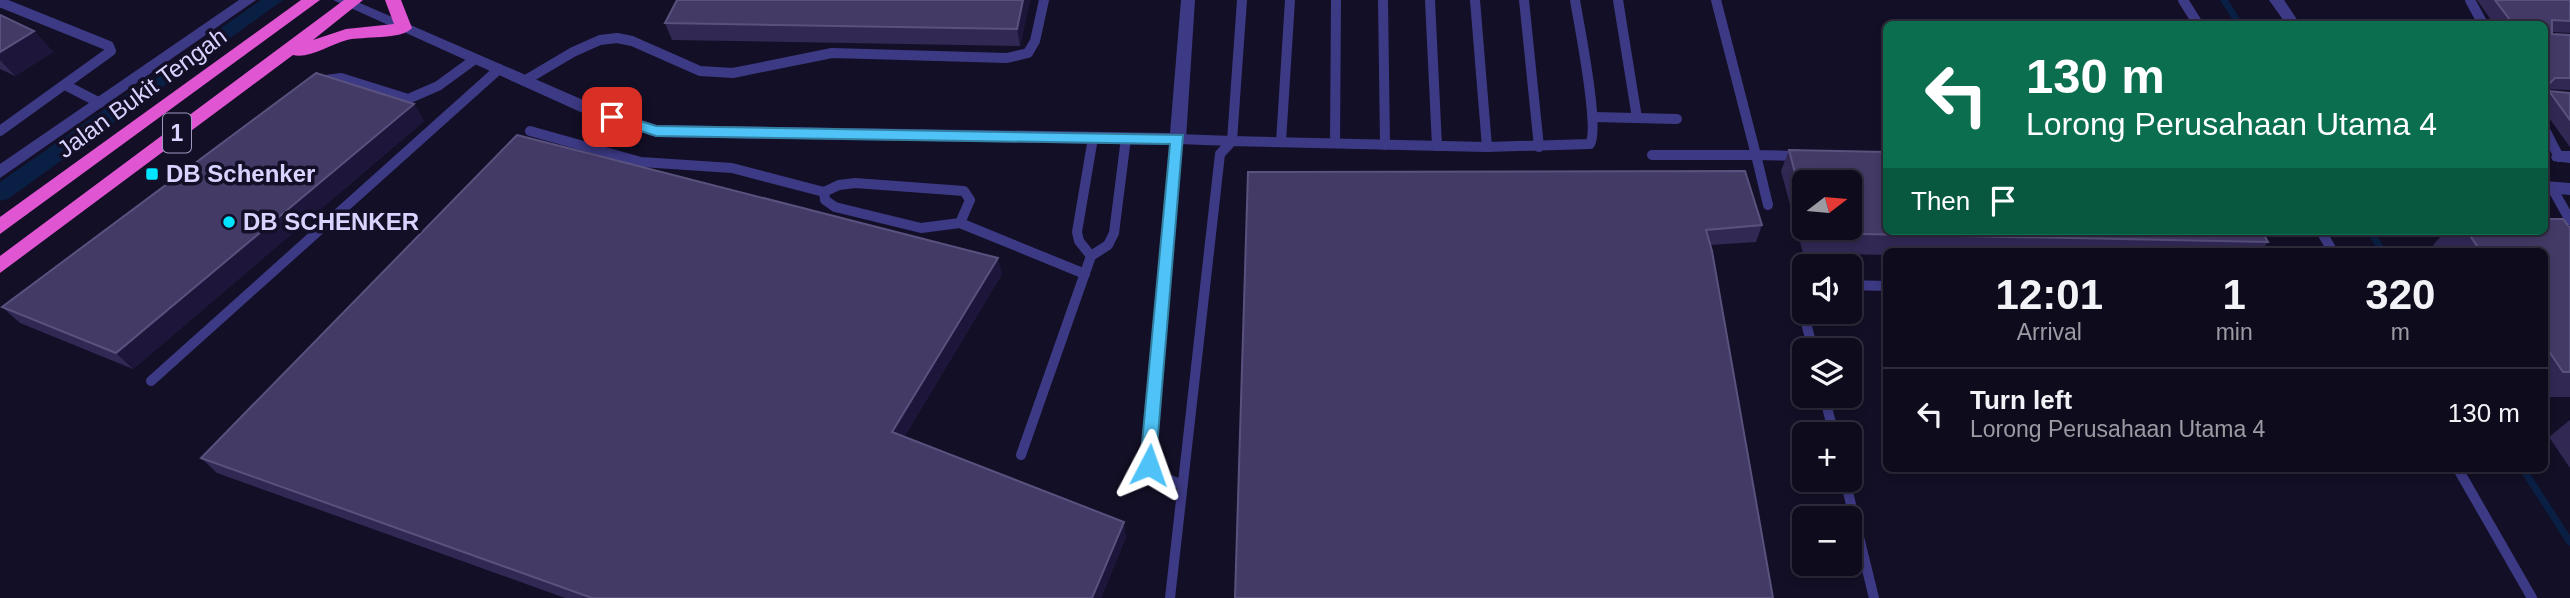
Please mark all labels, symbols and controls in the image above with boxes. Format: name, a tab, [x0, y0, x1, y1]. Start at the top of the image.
street label: Jalan Bukit Tengah	[52, 22, 232, 163]
icon: left	[1911, 49, 2002, 140]
text: 130 m	[2026, 49, 2165, 103]
pin	[582, 87, 642, 147]
icon: arrive	[593, 98, 631, 136]
text: Lorong Perusahaan Utama 4	[2026, 106, 2437, 142]
road number: 1	[163, 114, 191, 152]
place label: DB Schenker	[166, 160, 315, 187]
marker: DB Schenker	[144, 166, 160, 182]
north arrow	[1792, 170, 1862, 240]
map controls	[1792, 170, 1862, 576]
icon: arrive	[1984, 182, 2022, 220]
text: Then	[1911, 186, 1970, 216]
place label: DB SCHENKER	[243, 208, 419, 235]
marker: DB SCHENKER	[221, 214, 237, 230]
button: sound	[1792, 254, 1862, 324]
text: 12:01	[1996, 271, 2103, 318]
text: 1	[2222, 271, 2246, 318]
text: 320	[2365, 271, 2435, 318]
text: Arrival	[2017, 319, 2082, 345]
text: min	[2216, 319, 2253, 345]
text: m	[2391, 319, 2410, 345]
button: layers	[1792, 338, 1862, 408]
text: Turn left	[1970, 385, 2072, 415]
icon: left	[1911, 395, 1949, 433]
text: 130 m	[2448, 398, 2520, 428]
text: Lorong Perusahaan Utama 4	[1970, 416, 2265, 442]
button: +	[1792, 422, 1862, 492]
position arrow	[1112, 428, 1186, 502]
button: −	[1792, 506, 1862, 576]

